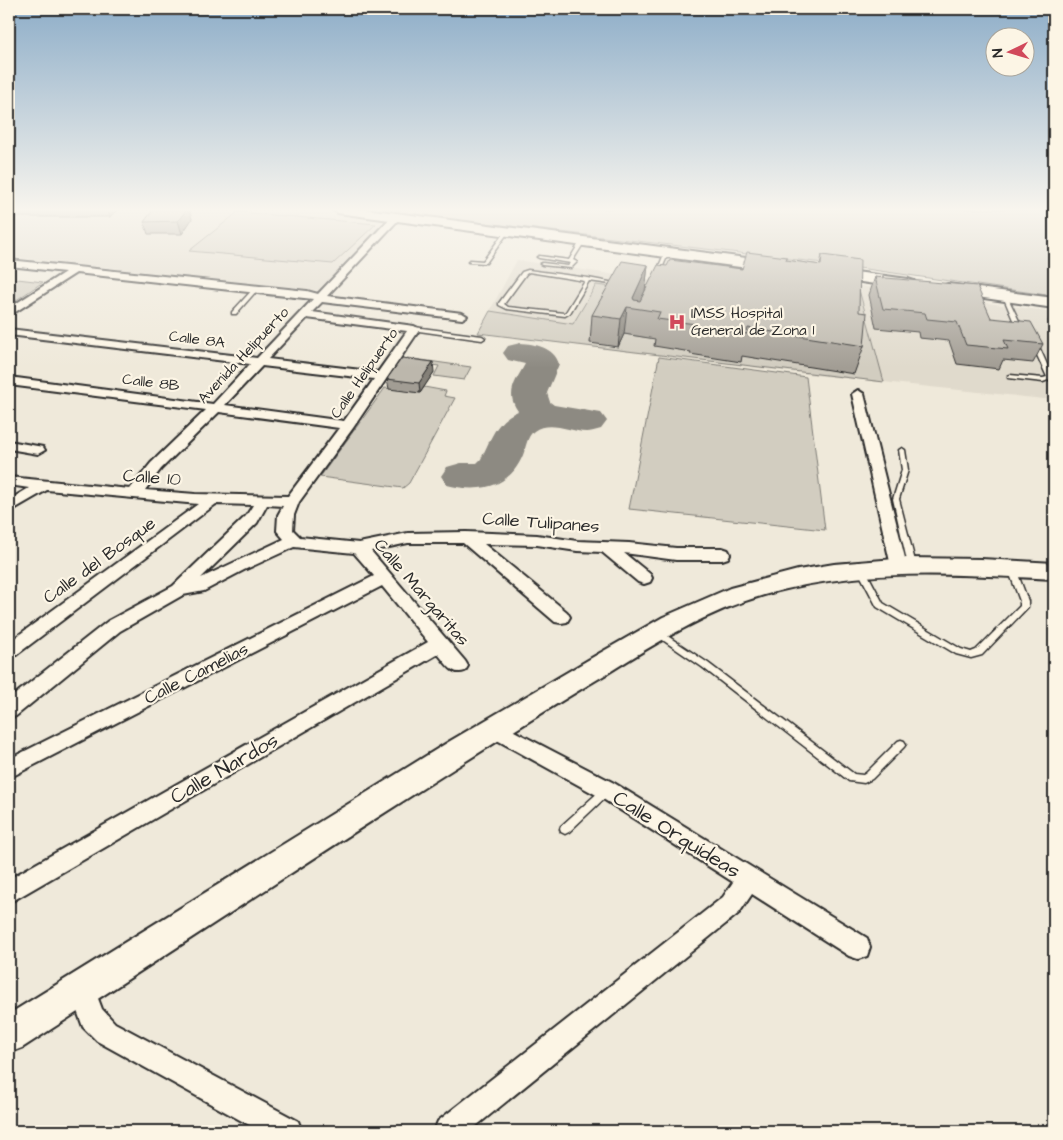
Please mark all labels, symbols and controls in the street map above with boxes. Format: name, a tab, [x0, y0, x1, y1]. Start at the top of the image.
north arrow	[986, 28, 1036, 78]
text: N	[988, 48, 1008, 58]
street label: Avenida Helipuerto	[193, 302, 294, 408]
place label: IMSS Hospital General de Zona 1	[691, 303, 815, 341]
hospital icon: IMSS Hospital General de Zona 1	[667, 312, 687, 332]
street label: Calle Helipuerto	[325, 323, 404, 423]
street label: Calle 8A	[168, 326, 227, 353]
street label: Calle 8B	[121, 369, 181, 396]
street label: Calle 10	[122, 463, 182, 492]
street label: Calle Tulipanes	[482, 506, 600, 539]
street label: Calle del Bosque	[38, 511, 161, 610]
street label: Calle Margaritas	[367, 533, 475, 652]
street label: Calle Camelias	[140, 636, 253, 710]
street label: Calle Nardos	[165, 726, 284, 811]
street label: Calle Orquídeas	[607, 784, 746, 885]

